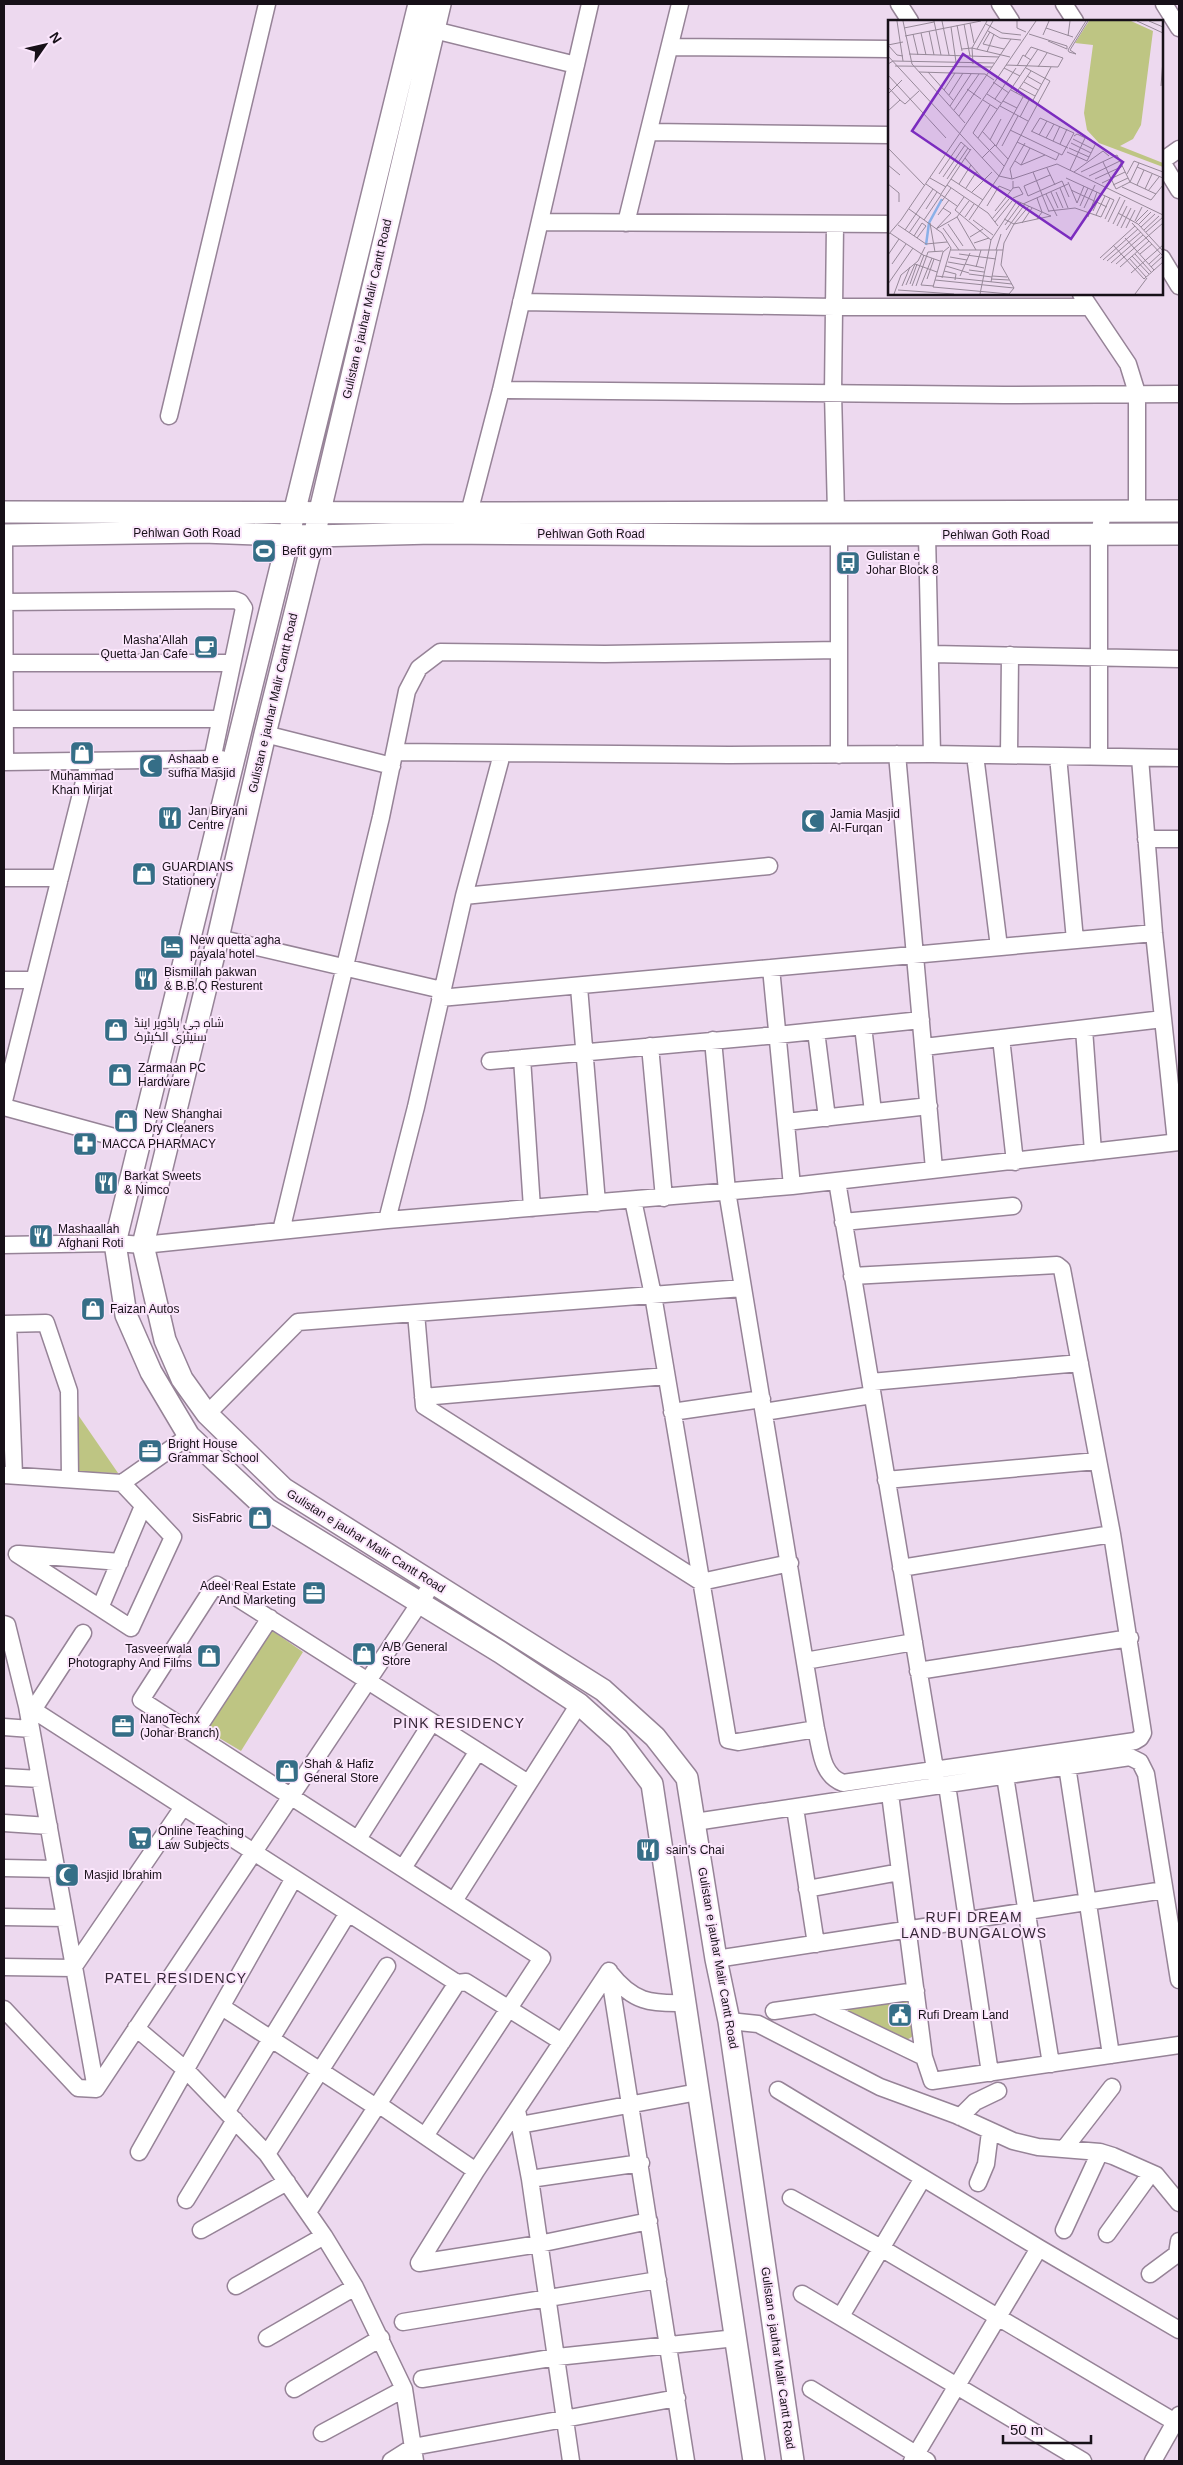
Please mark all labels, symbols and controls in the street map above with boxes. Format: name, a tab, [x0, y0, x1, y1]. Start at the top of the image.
north arrow	[20, 20, 70, 70]
inset map	[888, 20, 1163, 295]
text: N	[46, 29, 65, 46]
street label: Gulistan e jauhar Malir Cantt Road	[339, 218, 395, 400]
street label: Pehlwan Goth Road	[133, 526, 241, 540]
street label: Pehlwan Goth Road	[537, 527, 645, 541]
street label: Pehlwan Goth Road	[942, 528, 1050, 542]
sports icon: Befit gym	[251, 538, 277, 564]
place label: Befit gym	[282, 544, 332, 558]
place label: Gulistan e Johar Block 8	[866, 549, 939, 577]
bus stop icon: Gulistan e Johar Block 8	[835, 550, 861, 576]
street label: Gulistan e jauhar Malir Cantt Road	[245, 612, 301, 794]
place label: Masha'Allah Quetta Jan Cafe	[101, 633, 188, 661]
cafe icon: Masha'Allah Quetta Jan Cafe	[193, 634, 219, 660]
shop icon: Muhammad Khan Mirjat	[69, 740, 95, 766]
place label: Ashaab e sufha Masjid	[168, 752, 235, 780]
mosque icon: Ashaab e sufha Masjid	[138, 753, 164, 779]
place label: Muhammad Khan Mirjat	[50, 769, 114, 797]
place label: Jan Biryani Centre	[188, 804, 247, 832]
restaurant icon: Jan Biryani Centre	[157, 805, 183, 831]
place label: Jamia Masjid Al-Furqan	[830, 807, 900, 835]
mosque icon: Jamia Masjid Al-Furqan	[800, 808, 826, 834]
place label: GUARDIANS Stationery	[162, 860, 233, 888]
shop icon: GUARDIANS Stationery	[131, 861, 157, 887]
place label: New quetta agha payala hotel	[190, 933, 281, 961]
hotel icon: New quetta agha payala hotel	[159, 934, 185, 960]
place label: Bismillah pakwan & B.B.Q Resturent	[164, 965, 263, 993]
restaurant icon: Bismillah pakwan & B.B.Q Resturent	[133, 966, 159, 992]
place label: شاہ جی ہاڈویر اینڈ سنیٹری الکیٹرک	[134, 1016, 224, 1044]
shop icon: شاہ جی ہاڈویر اینڈ سنیٹری الکیٹرک	[103, 1017, 129, 1043]
place label: Zarmaan PC Hardware	[138, 1061, 206, 1089]
shop icon: Zarmaan PC Hardware	[107, 1062, 133, 1088]
place label: New Shanghai Dry Cleaners	[144, 1107, 222, 1135]
shop icon: New Shanghai Dry Cleaners	[113, 1108, 139, 1134]
pharmacy icon: MACCA PHARMACY	[72, 1131, 98, 1157]
place label: MACCA PHARMACY	[102, 1137, 216, 1151]
place label: Barkat Sweets & Nimco	[124, 1169, 201, 1197]
restaurant icon: Barkat Sweets & Nimco	[93, 1170, 119, 1196]
place label: Mashaallah Afghani Roti	[58, 1222, 123, 1250]
restaurant icon: Mashaallah Afghani Roti	[28, 1223, 54, 1249]
shop icon: Faizan Autos	[80, 1296, 106, 1322]
place label: Faizan Autos	[110, 1302, 179, 1316]
place label: Bright House Grammar School	[168, 1437, 259, 1465]
office icon: Bright House Grammar School	[137, 1438, 163, 1464]
street label: Gulistan e jauhar Malir Cantt Road	[284, 1486, 448, 1596]
shop icon: SisFabric	[247, 1505, 273, 1531]
place label: SisFabric	[192, 1511, 242, 1525]
place label: Adeel Real Estate And Marketing	[200, 1579, 296, 1607]
office icon: Adeel Real Estate And Marketing	[301, 1580, 327, 1606]
place label: A/B General Store	[382, 1640, 447, 1668]
shop icon: A/B General Store	[351, 1641, 377, 1667]
place label: Tasveerwala Photography And Films	[68, 1642, 192, 1670]
shop icon: Tasveerwala Photography And Films	[196, 1643, 222, 1669]
place label: NanoTechx (Johar Branch)	[140, 1712, 219, 1740]
office icon: NanoTechx (Johar Branch)	[110, 1713, 136, 1739]
district label: PINK RESIDENCY	[393, 1715, 525, 1731]
place label: Shah & Hafiz General Store	[304, 1757, 379, 1785]
shop icon: Shah & Hafiz General Store	[274, 1758, 300, 1784]
place label: Online Teaching Law Subjects	[158, 1824, 244, 1852]
supermarket icon: Online Teaching Law Subjects	[127, 1825, 153, 1851]
restaurant icon: sain's Chai	[635, 1837, 661, 1863]
place label: sain's Chai	[666, 1843, 724, 1857]
mosque icon: Masjid Ibrahim	[54, 1862, 80, 1888]
street label: Gulistan e jauhar Malir Cantt Road	[695, 1866, 741, 2050]
place label: Masjid Ibrahim	[84, 1868, 162, 1882]
district label: RUFI DREAM LAND BUNGALOWS	[901, 1909, 1047, 1941]
district label: PATEL RESIDENCY	[105, 1970, 247, 1986]
public building icon: Rufi Dream Land	[887, 2002, 913, 2028]
place label: Rufi Dream Land	[918, 2008, 1009, 2022]
street label: Gulistan e jauhar Malir Cantt Road	[758, 2266, 798, 2450]
scale bar	[1003, 2412, 1090, 2444]
text: 50 m	[1010, 2421, 1043, 2438]

